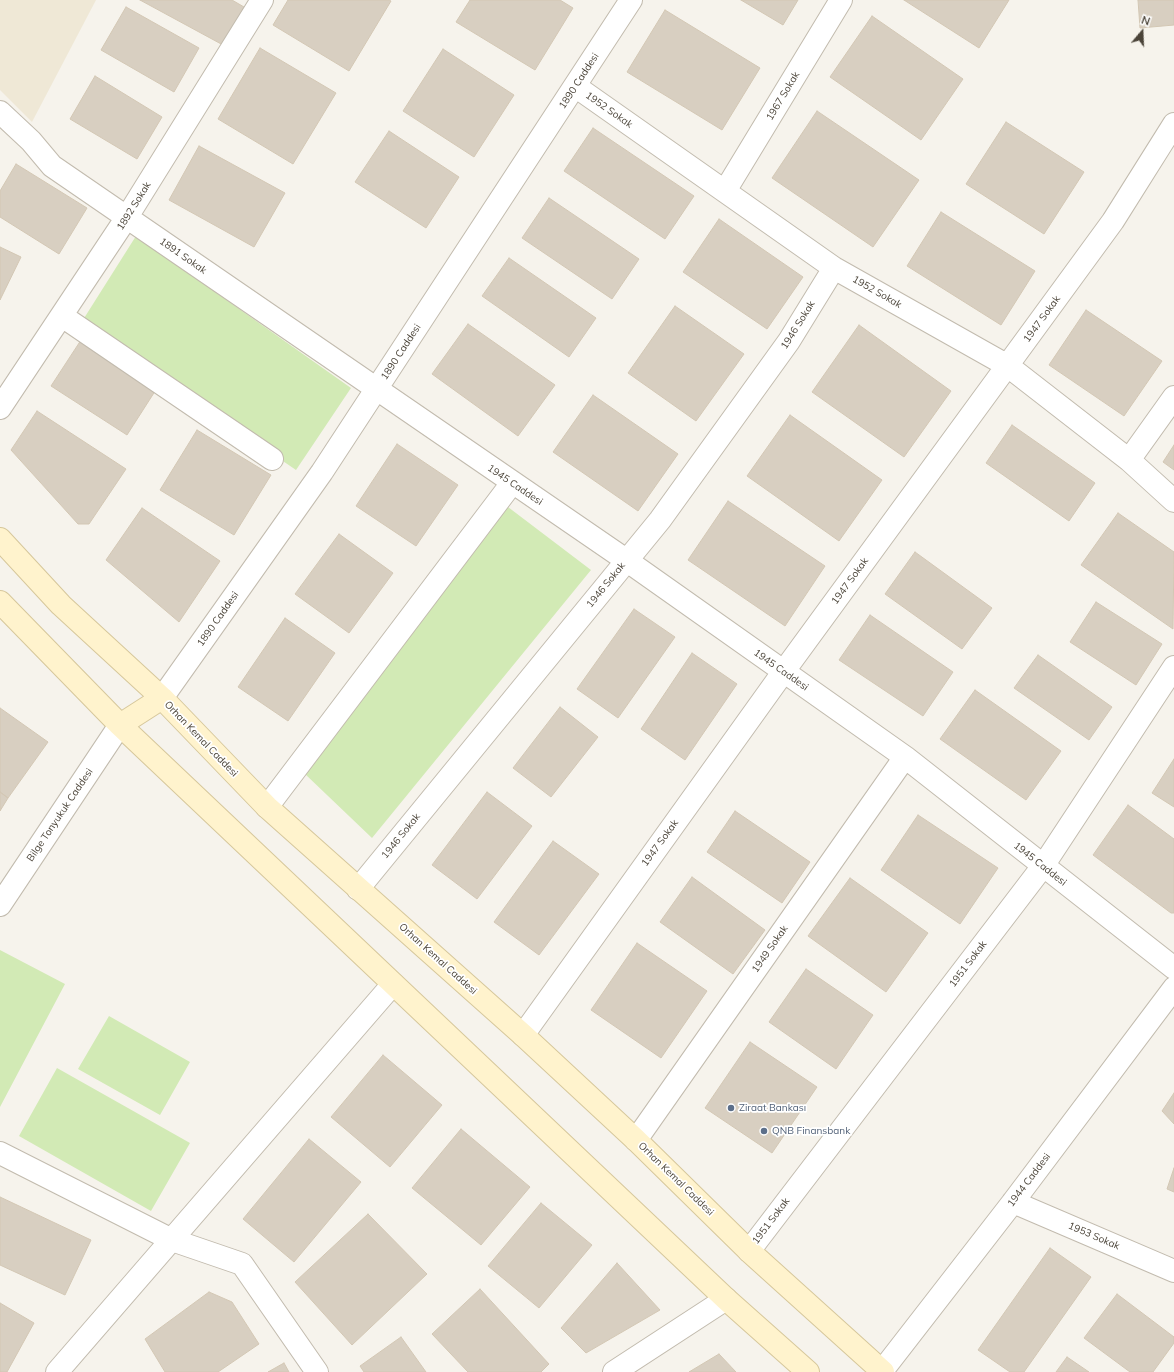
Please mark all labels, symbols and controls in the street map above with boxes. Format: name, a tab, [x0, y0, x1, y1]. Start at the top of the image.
north arrow	[1122, 12, 1162, 52]
text: N	[1140, 13, 1152, 29]
street label: 1890 Caddesi	[557, 51, 601, 111]
street label: 1967 Sokak	[764, 69, 802, 123]
street label: 1952 Sokak	[583, 89, 635, 131]
street label: 1892 Sokak	[114, 180, 154, 232]
street label: 1891 Sokak	[157, 235, 209, 277]
street label: 1952 Sokak	[850, 273, 904, 311]
street label: 1947 Sokak	[1021, 293, 1063, 345]
street label: 1946 Sokak	[778, 299, 818, 351]
street label: 1890 Caddesi	[379, 322, 423, 382]
street label: 1945 Caddesi	[485, 462, 545, 508]
street label: 1947 Sokak	[829, 555, 871, 607]
street label: 1946 Sokak	[584, 560, 628, 610]
street label: 1890 Caddesi	[195, 589, 241, 649]
street label: 1945 Caddesi	[751, 647, 811, 693]
street label: Orhan Kemal Caddesi	[162, 699, 240, 779]
street label: Bilge Tonyukuk Caddesi	[24, 766, 96, 864]
street label: 1946 Sokak	[379, 811, 423, 861]
street label: 1947 Sokak	[639, 817, 681, 869]
street label: 1945 Caddesi	[1011, 840, 1069, 888]
street label: Orhan Kemal Caddesi	[397, 921, 479, 997]
street label: 1949 Sokak	[749, 923, 791, 975]
street label: 1951 Sokak	[947, 939, 989, 989]
place label: Ziraat Bankası	[739, 1102, 806, 1114]
marker: Ziraat Bankası	[726, 1103, 736, 1113]
place label: QNB Finansbank	[772, 1125, 850, 1137]
marker: QNB Finansbank	[759, 1126, 769, 1136]
street label: Orhan Kemal Caddesi	[636, 1140, 716, 1218]
street label: 1944 Caddesi	[1005, 1151, 1053, 1209]
street label: 1951 Sokak	[750, 1196, 792, 1246]
street label: 1953 Sokak	[1066, 1220, 1122, 1252]

